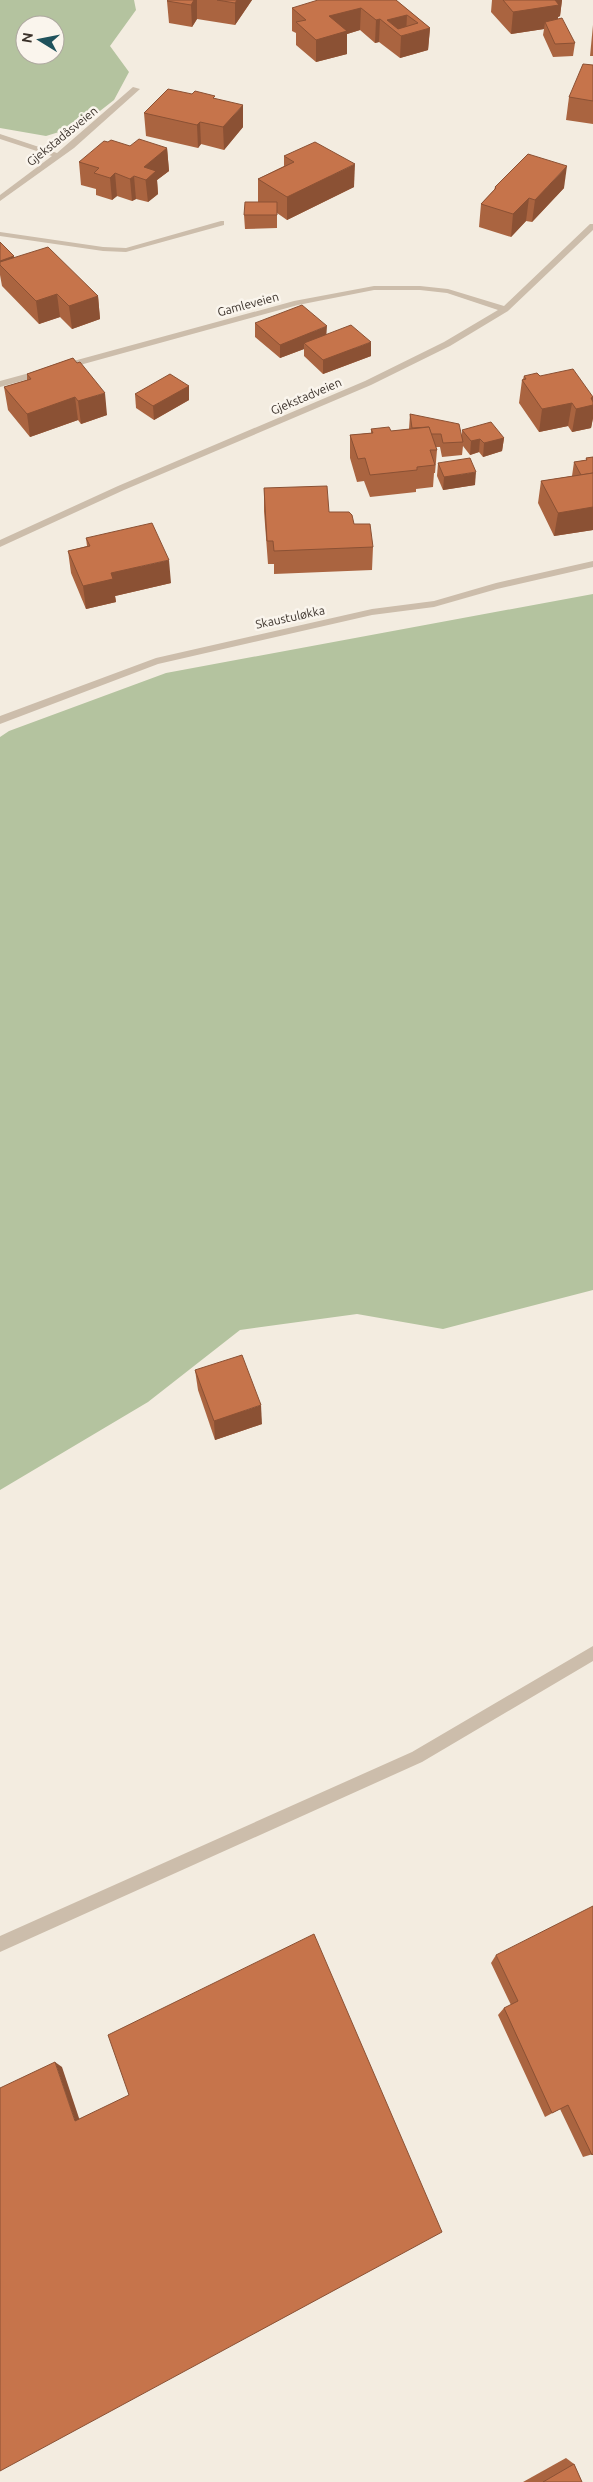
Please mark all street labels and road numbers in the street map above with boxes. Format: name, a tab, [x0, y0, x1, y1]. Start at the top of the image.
street label: Gjekstadåsveien	[24, 104, 100, 168]
street label: Gamleveien	[216, 290, 280, 318]
street label: Gjekstadveien	[269, 375, 343, 417]
street label: Skaustuløkka	[254, 603, 326, 631]

